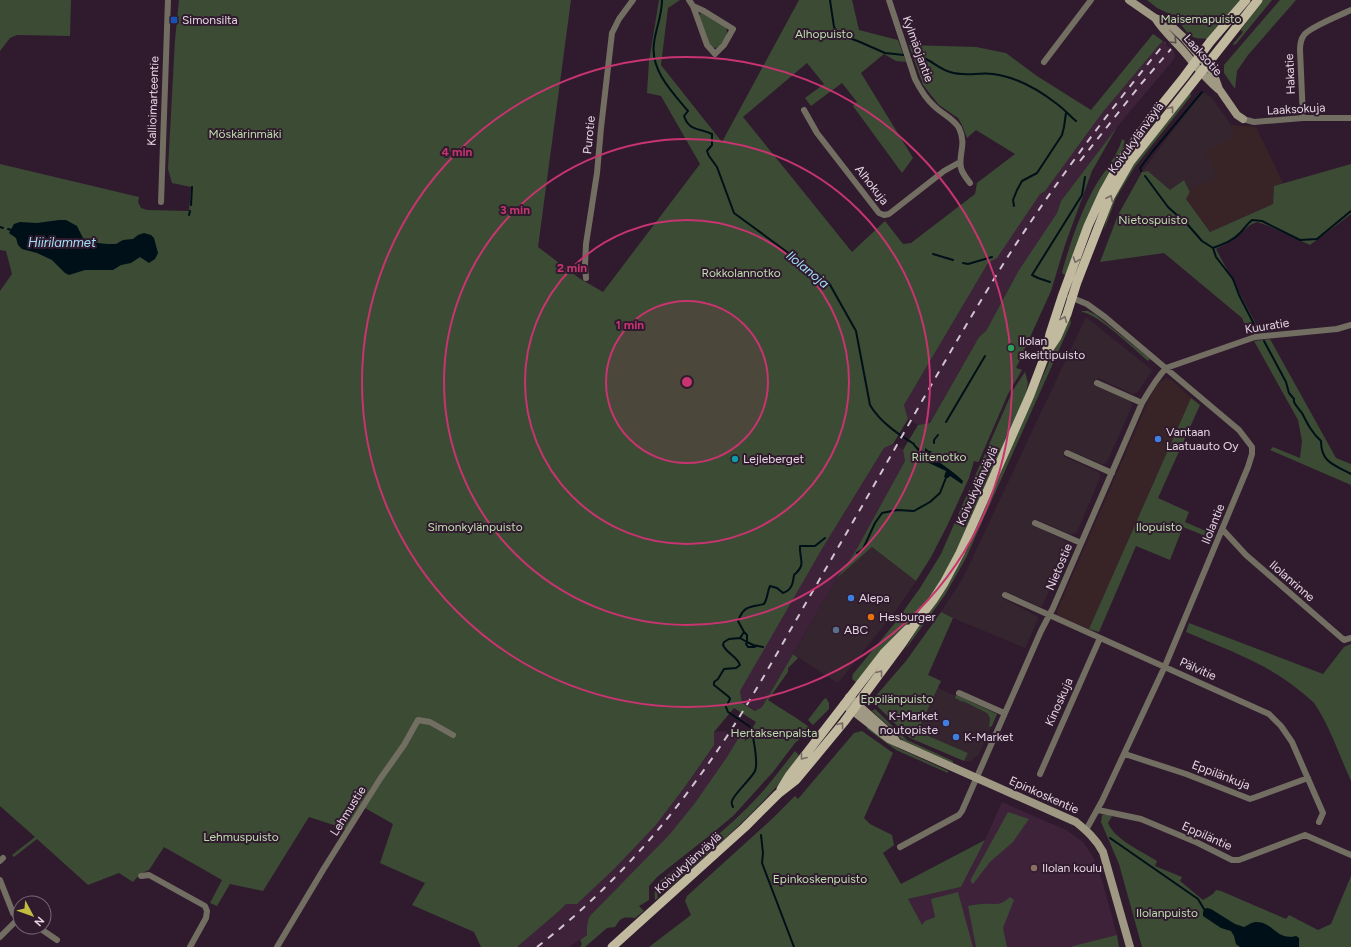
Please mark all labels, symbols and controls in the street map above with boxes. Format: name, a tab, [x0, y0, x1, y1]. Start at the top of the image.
park label: Maisemapuisto	[1160, 12, 1242, 26]
place label: Simonsilta	[182, 13, 238, 27]
street label: Kylmäojantie	[900, 14, 937, 84]
marker: Simonsilta	[169, 15, 179, 25]
park label: Alhopuisto	[795, 27, 853, 41]
street label: Laaksotie	[1181, 31, 1225, 79]
one-way arrow	[1169, 36, 1177, 44]
street label: Hakatie	[1282, 53, 1298, 95]
street label: Kallioimarteentie	[144, 55, 162, 146]
street label: Koivukylänväylä	[1105, 100, 1167, 176]
street label: Laaksokuja	[1266, 100, 1326, 118]
one-way arrow	[1167, 106, 1174, 113]
street label: Purotie	[580, 115, 598, 155]
park label: Möskärinmäki	[208, 127, 282, 141]
text: 4 min	[442, 145, 473, 159]
street label: Alhokuja	[852, 162, 892, 208]
one-way arrow	[1105, 194, 1113, 202]
text: 3 min	[500, 203, 530, 217]
park label: Nietospuisto	[1118, 213, 1188, 227]
water label: Hiirilammet	[28, 235, 97, 250]
water label: Ilolanoja	[783, 248, 832, 291]
one-way arrow	[1072, 257, 1080, 264]
text: 2 min	[557, 261, 587, 275]
park label: Rokkolannotko	[701, 266, 781, 280]
one-way arrow	[1059, 316, 1067, 324]
street label: Kuuratie	[1244, 316, 1291, 336]
text: 1 min	[616, 318, 644, 332]
place label: Ilolan skeittipuisto	[1019, 334, 1085, 362]
marker: Ilolan skeittipuisto	[1006, 343, 1016, 353]
centre of rings	[680, 375, 694, 389]
place label: Vantaan Laatuauto Oy	[1166, 425, 1239, 453]
marker: Vantaan Laatuauto Oy	[1153, 434, 1163, 444]
street label: Koivukylänväylä	[953, 444, 1001, 528]
park label: Riitenotko	[912, 450, 967, 464]
place label: Lejleberget	[743, 452, 804, 466]
marker: Lejleberget	[730, 454, 740, 464]
street label: Ilolantie	[1199, 501, 1228, 546]
park label: Simonkylänpuisto	[427, 520, 523, 534]
park label: Ilopuisto	[1136, 520, 1182, 534]
street label: Nietostie	[1043, 541, 1075, 593]
street label: Ilolanrinne	[1267, 558, 1318, 605]
place label: Alepa	[859, 591, 890, 605]
marker: Alepa	[846, 593, 856, 603]
place label: Hesburger	[879, 610, 936, 624]
marker: Hesburger	[866, 612, 876, 622]
place label: ABC	[844, 623, 868, 637]
marker: ABC	[831, 625, 841, 635]
street label: Pälvitie	[1178, 655, 1219, 683]
one-way arrow	[876, 670, 883, 677]
street label: Kinoskuja	[1042, 676, 1076, 728]
park label: Eppilänpuisto	[860, 692, 934, 706]
place label: K-Market noutopiste	[880, 709, 938, 737]
marker: K-Market noutopiste	[941, 718, 951, 728]
one-way arrow	[837, 723, 844, 730]
park label: Hertaksenpalsta	[731, 726, 817, 740]
place label: K-Market	[964, 730, 1014, 744]
marker: K-Market	[951, 732, 961, 742]
one-way arrow	[801, 753, 808, 760]
street label: Eppilänkuja	[1190, 757, 1252, 793]
street label: Epinkoskentie	[1007, 773, 1081, 817]
street label: Lehmustie	[327, 783, 369, 838]
street label: Eppiläntie	[1180, 819, 1235, 853]
street label: Koivukylänväylä	[652, 829, 724, 897]
park label: Lehmuspuisto	[203, 830, 279, 844]
place label: Ilolan koulu	[1042, 861, 1102, 875]
marker: Ilolan koulu	[1029, 863, 1039, 873]
park label: Epinkoskenpuisto	[773, 872, 867, 886]
north arrow	[12, 895, 52, 935]
park label: Ilolanpuisto	[1136, 906, 1198, 920]
text: N	[31, 914, 47, 929]

